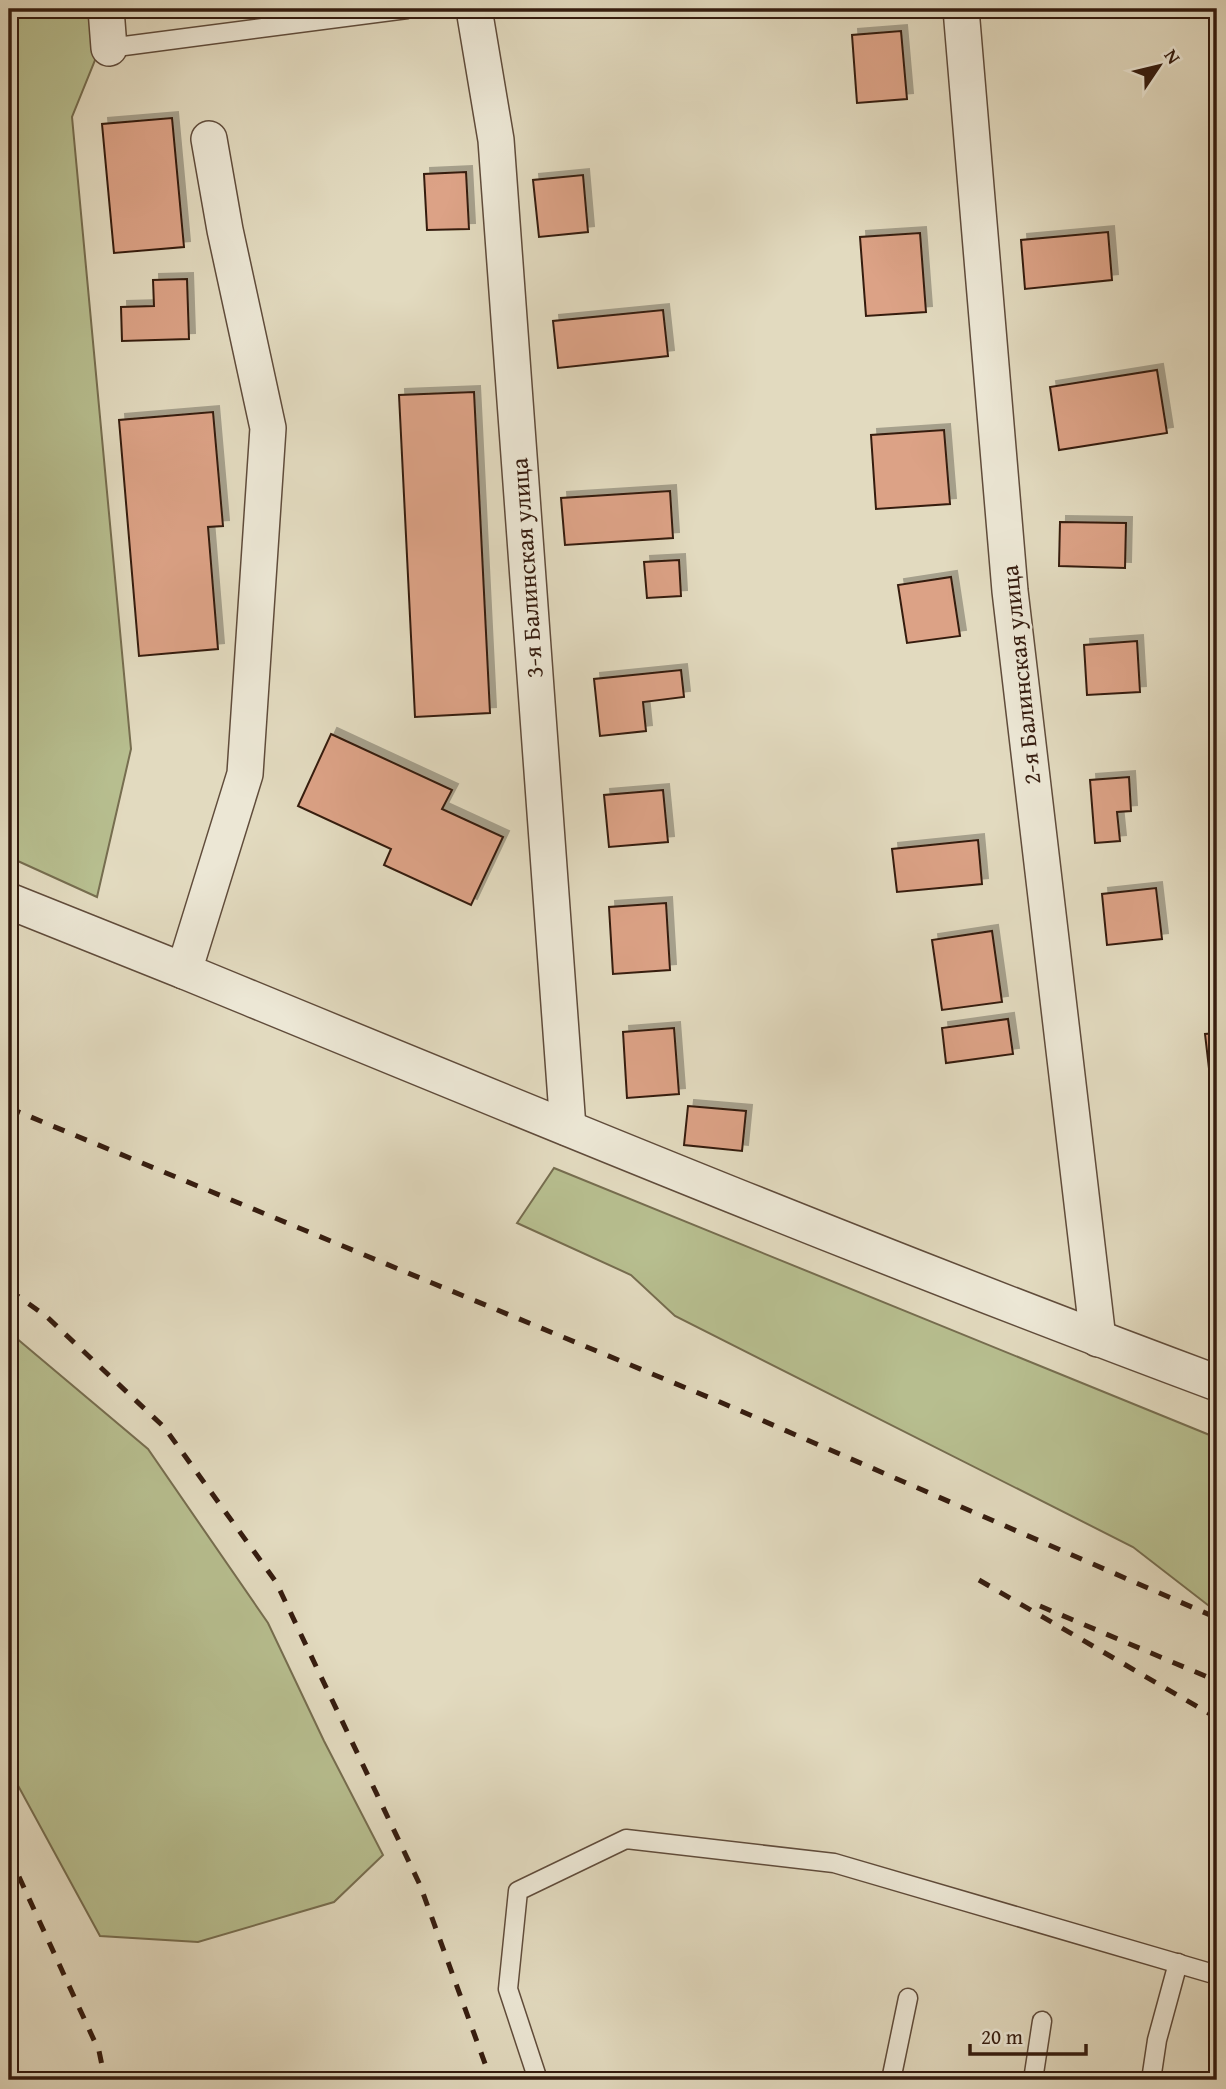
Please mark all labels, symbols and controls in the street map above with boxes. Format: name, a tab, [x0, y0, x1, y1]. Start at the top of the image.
north arrow	[1124, 32, 1194, 102]
text: N	[1158, 43, 1188, 70]
street label: 3-я Балинская улица	[501, 456, 552, 679]
street label: 2-я Балинская улица	[992, 563, 1049, 787]
scale bar	[970, 2012, 1086, 2056]
text: 20 m	[981, 2021, 1023, 2052]

